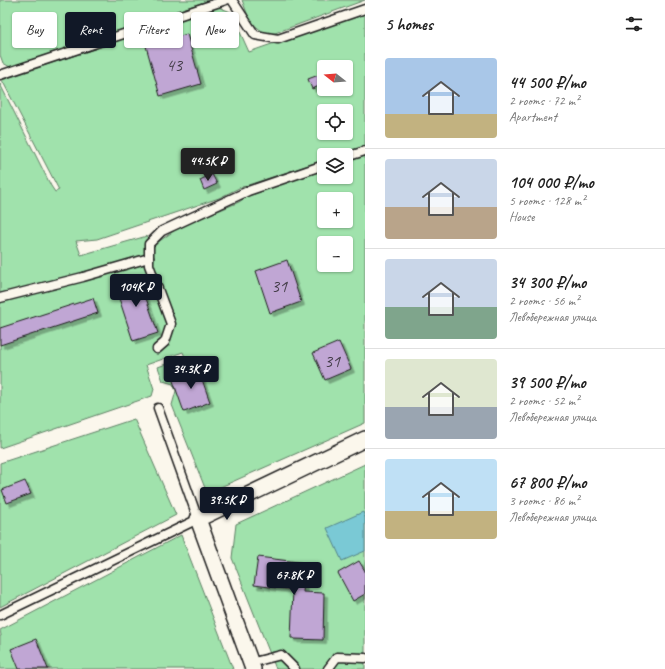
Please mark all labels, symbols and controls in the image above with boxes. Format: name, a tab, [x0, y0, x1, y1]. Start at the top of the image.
chip: Buy	[12, 12, 57, 48]
chip: Rent	[65, 12, 116, 48]
chip: Filters	[124, 12, 183, 48]
chip: New	[191, 12, 239, 48]
icon: filters	[623, 13, 645, 35]
text: 5 homes	[385, 14, 433, 35]
house number: 43	[166, 54, 184, 76]
north arrow	[317, 60, 353, 96]
map controls	[317, 60, 353, 272]
text: 44 500 ₽/mo	[509, 72, 586, 93]
icon: home	[417, 74, 465, 122]
text: 2 rooms · 72 m²	[509, 93, 579, 109]
button: locate	[317, 104, 353, 140]
text: Apartment	[509, 109, 557, 125]
pin: 44.5K ₽	[171, 148, 245, 182]
button: layers	[317, 148, 353, 184]
text: 44.5K ₽	[190, 153, 226, 169]
text: 104 000 ₽/mo	[509, 172, 594, 193]
icon: home	[417, 175, 465, 223]
button: +	[317, 192, 353, 228]
text: 5 rooms · 128 m²	[509, 193, 585, 209]
text: House	[509, 209, 534, 225]
button: −	[317, 236, 353, 272]
text: 34 300 ₽/mo	[509, 272, 586, 293]
pin: 104K ₽	[103, 274, 169, 308]
house number: 31	[271, 275, 288, 297]
icon: home	[417, 275, 465, 323]
text: 104K ₽	[119, 279, 153, 295]
text: 2 rooms · 56 m²	[509, 293, 579, 309]
text: Левобережная улица	[509, 309, 596, 325]
house number: 31	[324, 350, 341, 372]
pin: 34.3K ₽	[154, 356, 228, 390]
text: 34.3K ₽	[173, 361, 209, 377]
text: 39 500 ₽/mo	[509, 372, 586, 393]
icon: home	[417, 375, 465, 423]
text: 2 rooms · 52 m²	[509, 393, 579, 409]
text: Левобережная улица	[509, 409, 596, 425]
text: 67 800 ₽/mo	[509, 472, 586, 493]
icon: home	[417, 475, 465, 523]
pin: 39.5K ₽	[190, 487, 264, 521]
text: 39.5K ₽	[209, 492, 245, 508]
text: 3 rooms · 86 m²	[509, 493, 579, 509]
text: Левобережная улица	[509, 509, 596, 525]
pin: 67.8K ₽	[257, 562, 331, 596]
text: 67.8K ₽	[276, 567, 312, 583]

